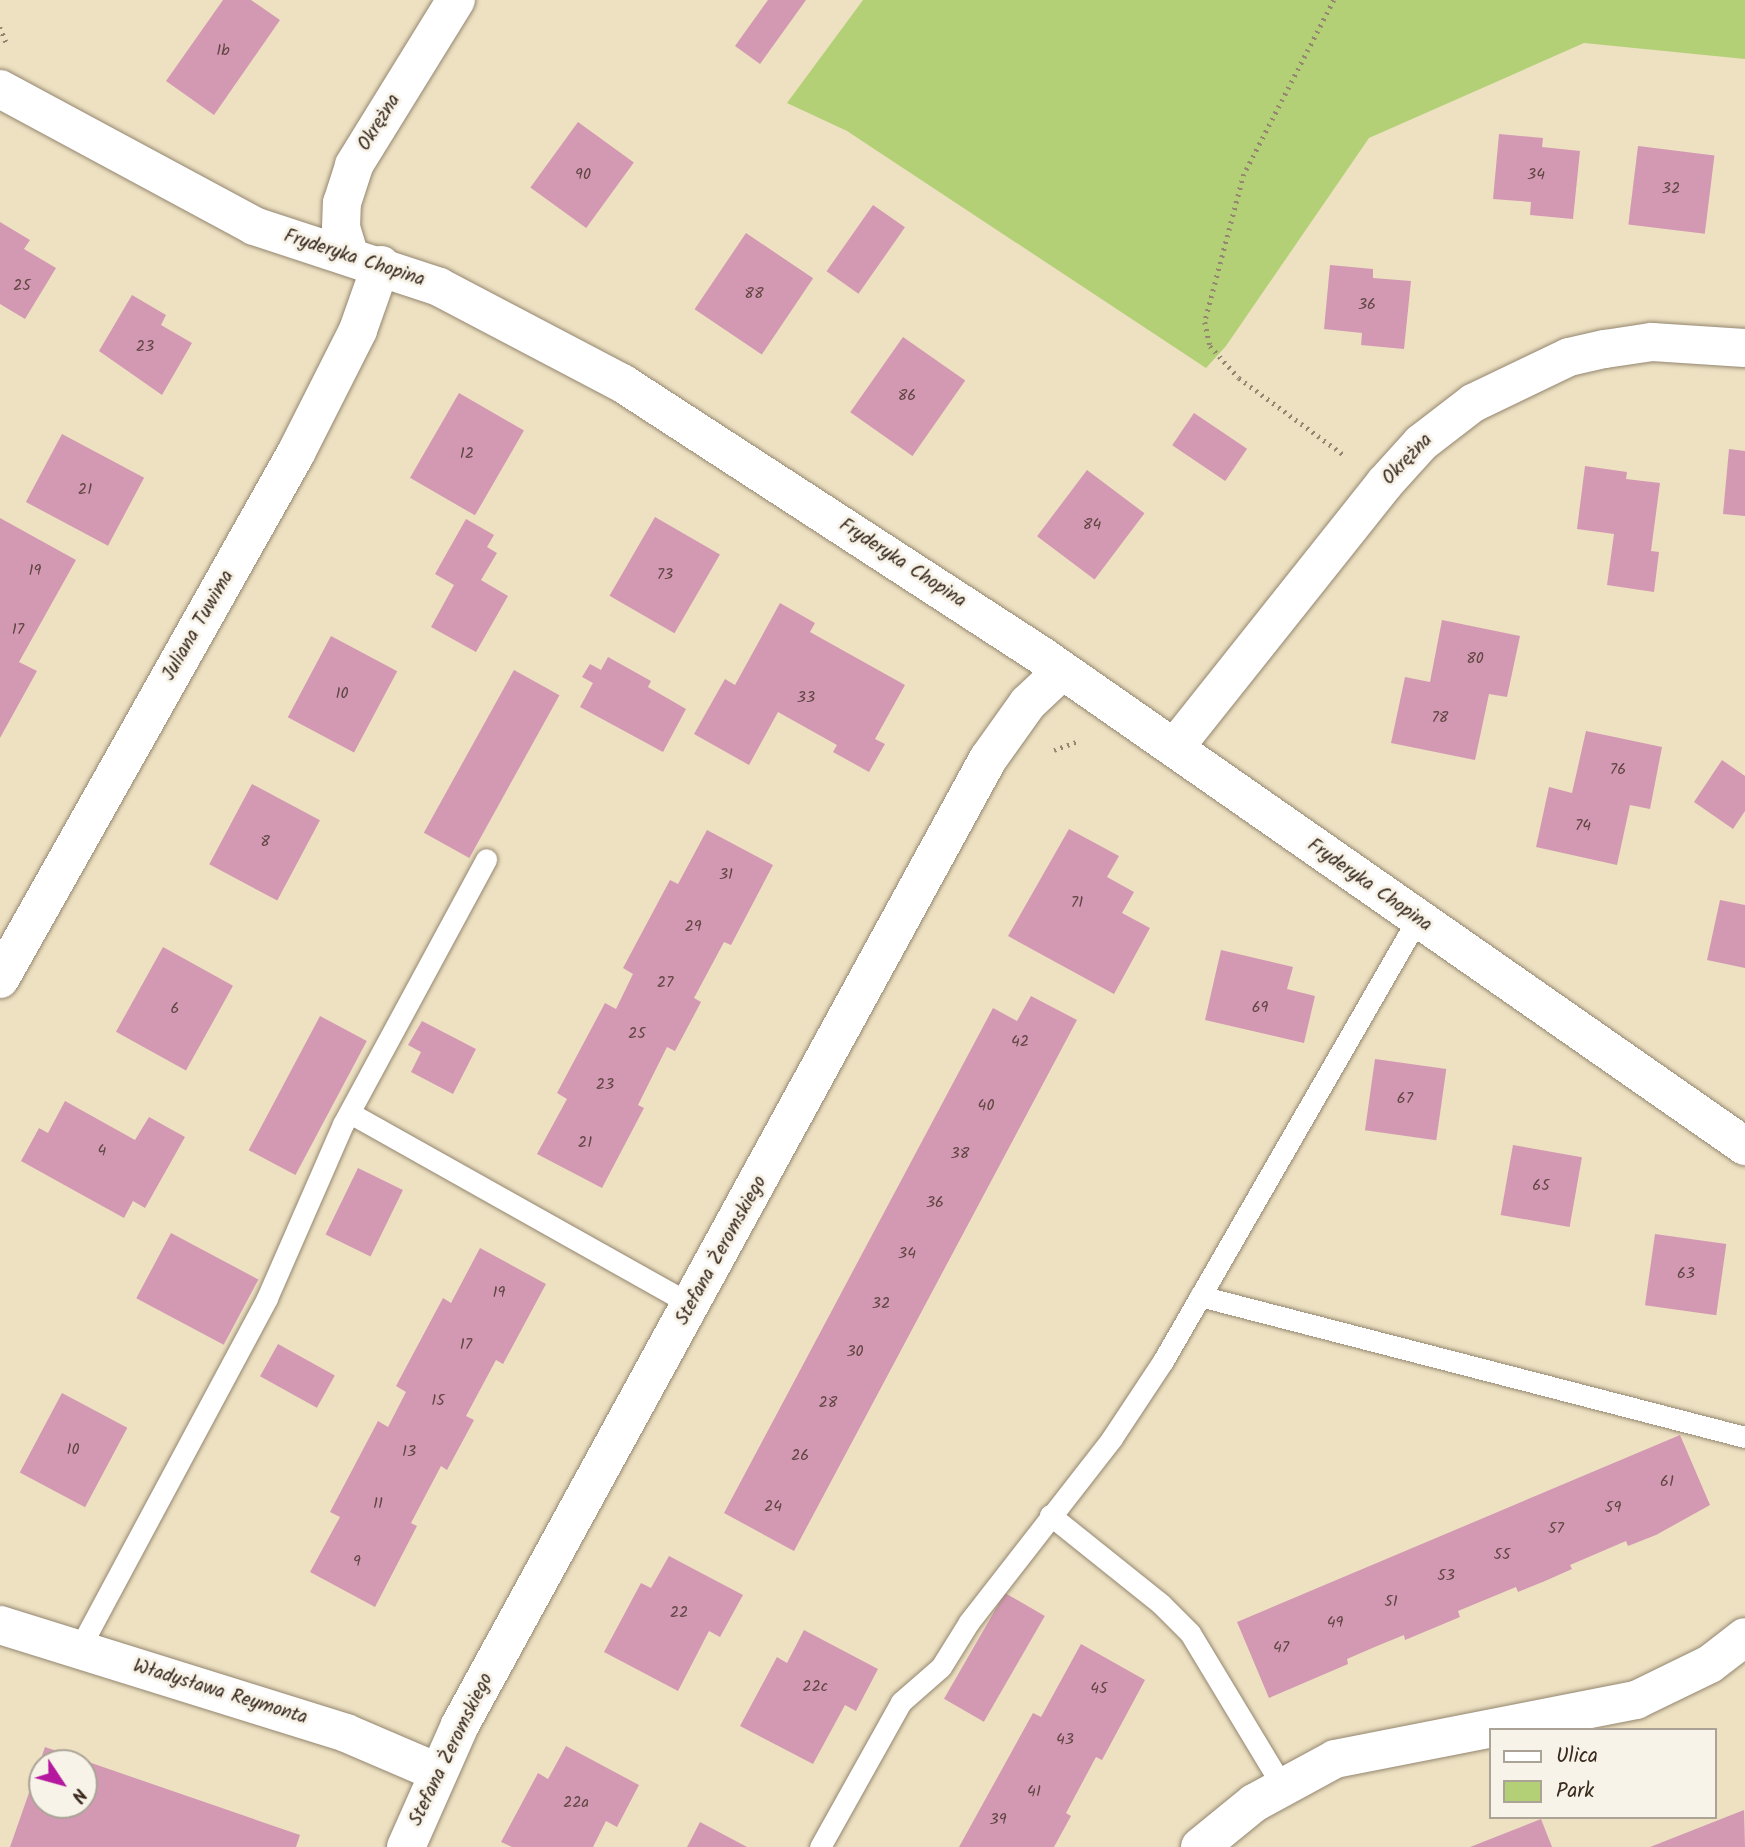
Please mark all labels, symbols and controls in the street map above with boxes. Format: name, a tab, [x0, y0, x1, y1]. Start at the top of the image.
house number: 1b	[216, 41, 230, 61]
street label: Okrężna	[354, 90, 406, 156]
house number: 90	[575, 165, 591, 185]
house number: 34	[1527, 165, 1545, 185]
house number: 32	[1662, 179, 1680, 199]
street label: Fryderyka Chopina	[281, 226, 427, 292]
house number: 25	[13, 276, 31, 296]
house number: 88	[744, 284, 764, 304]
house number: 36	[1358, 295, 1376, 315]
house number: 23	[136, 337, 154, 357]
house number: 86	[898, 386, 916, 406]
street label: Okrężna	[1378, 430, 1438, 490]
house number: 12	[460, 444, 474, 464]
house number: 21	[78, 480, 92, 500]
street label: Fryderyka Chopina	[834, 515, 970, 613]
house number: 84	[1083, 515, 1101, 535]
house number: 19	[29, 561, 41, 581]
house number: 73	[657, 565, 673, 585]
street label: Juliana Tuwima	[158, 567, 240, 685]
house number: 17	[12, 620, 24, 640]
house number: 80	[1466, 649, 1484, 669]
house number: 10	[335, 684, 349, 704]
house number: 33	[797, 688, 815, 708]
house number: 78	[1431, 708, 1449, 728]
house number: 76	[1610, 760, 1626, 780]
house number: 74	[1575, 816, 1591, 836]
house number: 8	[260, 832, 270, 852]
street label: Fryderyka Chopina	[1302, 835, 1436, 937]
house number: 31	[719, 865, 733, 885]
house number: 71	[1071, 893, 1083, 913]
house number: 29	[684, 917, 702, 937]
house number: 27	[657, 973, 673, 993]
house number: 69	[1252, 998, 1268, 1018]
house number: 6	[171, 999, 179, 1019]
house number: 25	[628, 1024, 646, 1044]
house number: 42	[1011, 1032, 1029, 1052]
house number: 23	[596, 1075, 614, 1095]
house number: 67	[1397, 1089, 1413, 1109]
house number: 40	[978, 1096, 994, 1116]
house number: 21	[578, 1133, 592, 1153]
house number: 4	[98, 1141, 106, 1161]
house number: 38	[951, 1144, 969, 1164]
street label: Stefana Żeromskiego	[672, 1173, 772, 1329]
house number: 65	[1532, 1176, 1550, 1196]
house number: 36	[926, 1193, 944, 1213]
house number: 34	[898, 1244, 916, 1264]
house number: 63	[1677, 1264, 1695, 1284]
house number: 19	[493, 1283, 505, 1303]
house number: 32	[872, 1294, 890, 1314]
house number: 17	[460, 1335, 472, 1355]
house number: 30	[846, 1342, 864, 1362]
house number: 15	[431, 1391, 445, 1411]
house number: 28	[819, 1393, 837, 1413]
house number: 10	[66, 1440, 80, 1460]
house number: 13	[402, 1442, 416, 1462]
house number: 26	[791, 1446, 809, 1466]
house number: 61	[1660, 1472, 1674, 1492]
house number: 11	[373, 1494, 383, 1514]
house number: 24	[764, 1497, 782, 1517]
house number: 59	[1605, 1498, 1621, 1518]
house number: 57	[1548, 1519, 1564, 1539]
house number: 55	[1493, 1545, 1511, 1565]
house number: 9	[353, 1552, 361, 1572]
house number: 53	[1437, 1566, 1455, 1586]
house number: 51	[1384, 1592, 1398, 1612]
house number: 22	[670, 1603, 688, 1623]
house number: 49	[1327, 1613, 1343, 1633]
house number: 47	[1273, 1638, 1289, 1658]
street label: Władysława Reymonta	[130, 1656, 310, 1730]
street label: Stefana Żeromskiego	[405, 1670, 499, 1830]
house number: 22c	[802, 1677, 828, 1697]
house number: 45	[1090, 1679, 1108, 1699]
legend	[1490, 1728, 1717, 1819]
house number: 43	[1056, 1730, 1074, 1750]
text: Ulica	[1556, 1740, 1598, 1773]
north arrow	[28, 1749, 98, 1819]
text: Park	[1556, 1775, 1594, 1808]
text: N	[63, 1781, 94, 1809]
house number: 41	[1027, 1782, 1041, 1802]
house number: 22a	[563, 1793, 589, 1813]
house number: 39	[990, 1810, 1006, 1830]

